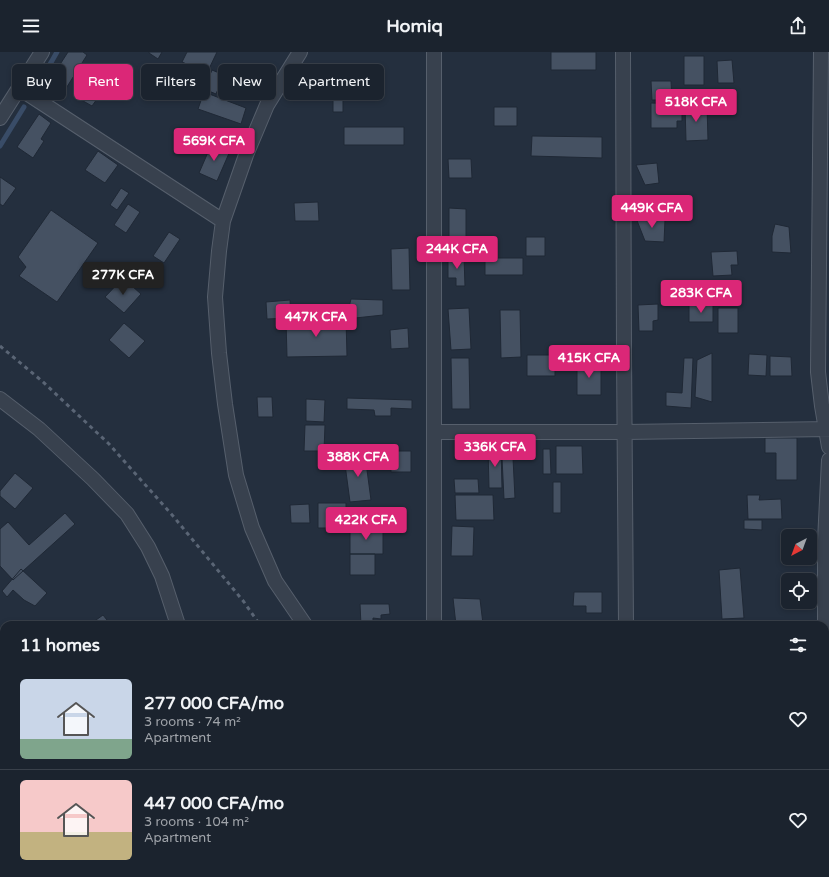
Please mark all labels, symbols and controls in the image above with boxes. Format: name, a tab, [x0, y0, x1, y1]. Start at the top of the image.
icon: menu	[20, 15, 42, 37]
text: Homiq	[386, 15, 443, 37]
icon: share	[787, 15, 809, 37]
chip: Buy	[12, 64, 66, 100]
chip: Rent	[74, 64, 133, 100]
chip: Filters	[141, 64, 210, 100]
chip: New	[218, 64, 276, 100]
chip: Apartment	[284, 64, 384, 100]
pin: 518K CFA	[655, 89, 737, 123]
text: 518K CFA	[665, 94, 727, 110]
pin: 569K CFA	[173, 128, 255, 162]
text: 569K CFA	[183, 133, 245, 149]
pin: 449K CFA	[611, 195, 693, 229]
text: 449K CFA	[621, 200, 683, 216]
pin: 244K CFA	[416, 236, 498, 270]
text: 244K CFA	[426, 241, 488, 257]
pin: 277K CFA	[82, 262, 164, 296]
text: 277K CFA	[92, 267, 154, 283]
pin: 283K CFA	[660, 280, 742, 314]
text: 283K CFA	[670, 285, 732, 301]
pin: 447K CFA	[275, 304, 357, 338]
text: 447K CFA	[285, 309, 347, 325]
pin: 415K CFA	[548, 345, 630, 379]
text: 415K CFA	[558, 350, 620, 366]
pin: 336K CFA	[454, 434, 536, 468]
text: 336K CFA	[464, 439, 526, 455]
pin: 388K CFA	[317, 444, 399, 478]
text: 388K CFA	[327, 449, 389, 465]
pin: 422K CFA	[325, 507, 407, 541]
text: 422K CFA	[335, 512, 397, 528]
north arrow	[781, 529, 817, 565]
map controls	[781, 529, 817, 609]
button: locate	[781, 573, 817, 609]
icon: filters	[787, 634, 809, 656]
text: 11 homes	[20, 635, 100, 656]
text: 277 000 CFA/mo	[144, 693, 284, 714]
icon: home	[52, 695, 100, 743]
icon: heart	[787, 708, 809, 730]
text: 3 rooms · 74 m²	[144, 714, 241, 730]
text: Apartment	[144, 730, 211, 746]
text: 447 000 CFA/mo	[144, 793, 284, 814]
icon: home	[52, 796, 100, 844]
icon: heart	[787, 809, 809, 831]
text: 3 rooms · 104 m²	[144, 814, 249, 830]
text: Apartment	[144, 830, 211, 846]

